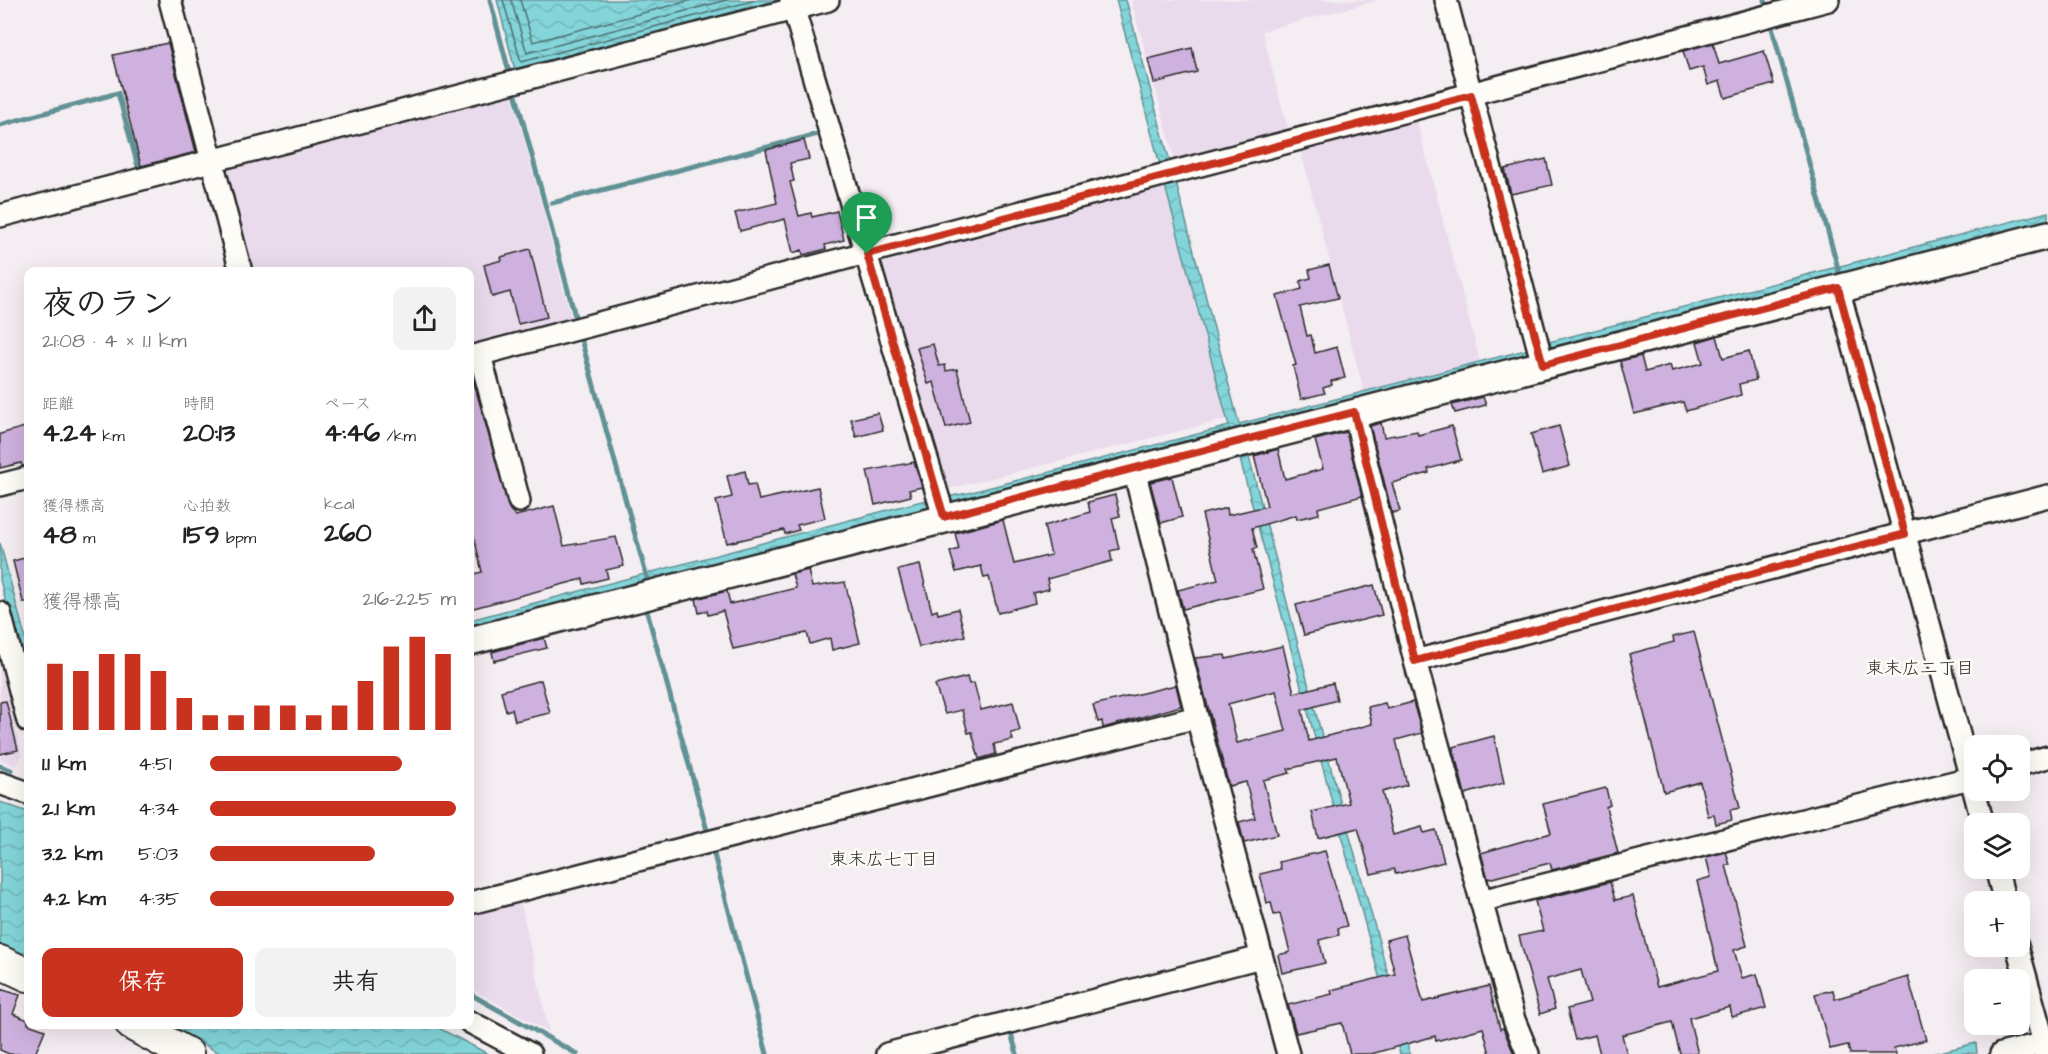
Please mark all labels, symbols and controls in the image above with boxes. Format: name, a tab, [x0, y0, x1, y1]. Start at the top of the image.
pin	[841, 192, 892, 254]
icon: arrive	[850, 201, 883, 234]
text: 夜のラン	[42, 281, 174, 327]
button: share	[393, 287, 456, 350]
text: 21:08 · 4 × 1.1 km	[42, 327, 187, 355]
text: 距離	[42, 393, 74, 415]
text: 時間	[183, 393, 215, 415]
text: ペース	[324, 393, 371, 415]
text: 4.24	[42, 415, 96, 451]
text: 20:13	[183, 415, 235, 451]
text: 4:46	[324, 415, 380, 451]
text: km	[96, 425, 125, 447]
text: /km	[380, 425, 416, 447]
text: kcal	[324, 493, 355, 515]
text: 獲得標高	[42, 495, 106, 517]
text: 心拍数	[183, 495, 231, 517]
text: 260	[324, 515, 372, 551]
text: 48	[42, 517, 77, 553]
text: 159	[183, 517, 220, 553]
text: m	[77, 527, 95, 549]
text: bpm	[220, 527, 256, 549]
text: 216–225 m	[363, 585, 456, 613]
text: 獲得標高	[42, 588, 122, 616]
district label: 東末広二丁目	[1866, 656, 1974, 681]
map controls	[1964, 735, 2030, 1035]
button: locate	[1964, 735, 2030, 801]
text: 1.1 km	[42, 750, 86, 778]
text: 4:51	[138, 750, 172, 778]
text: 2.1 km	[42, 795, 95, 823]
text: 4:34	[138, 795, 179, 823]
button: layers	[1964, 813, 2030, 879]
text: 3.2 km	[42, 840, 102, 868]
text: 5:03	[138, 840, 178, 868]
district label: 東末広七丁目	[830, 847, 938, 872]
text: 4.2 km	[42, 885, 106, 913]
text: 4:35	[138, 885, 179, 913]
button: +	[1964, 891, 2030, 957]
button: 保存	[42, 948, 243, 1017]
button: 共有	[255, 948, 456, 1017]
button: −	[1964, 969, 2030, 1035]

